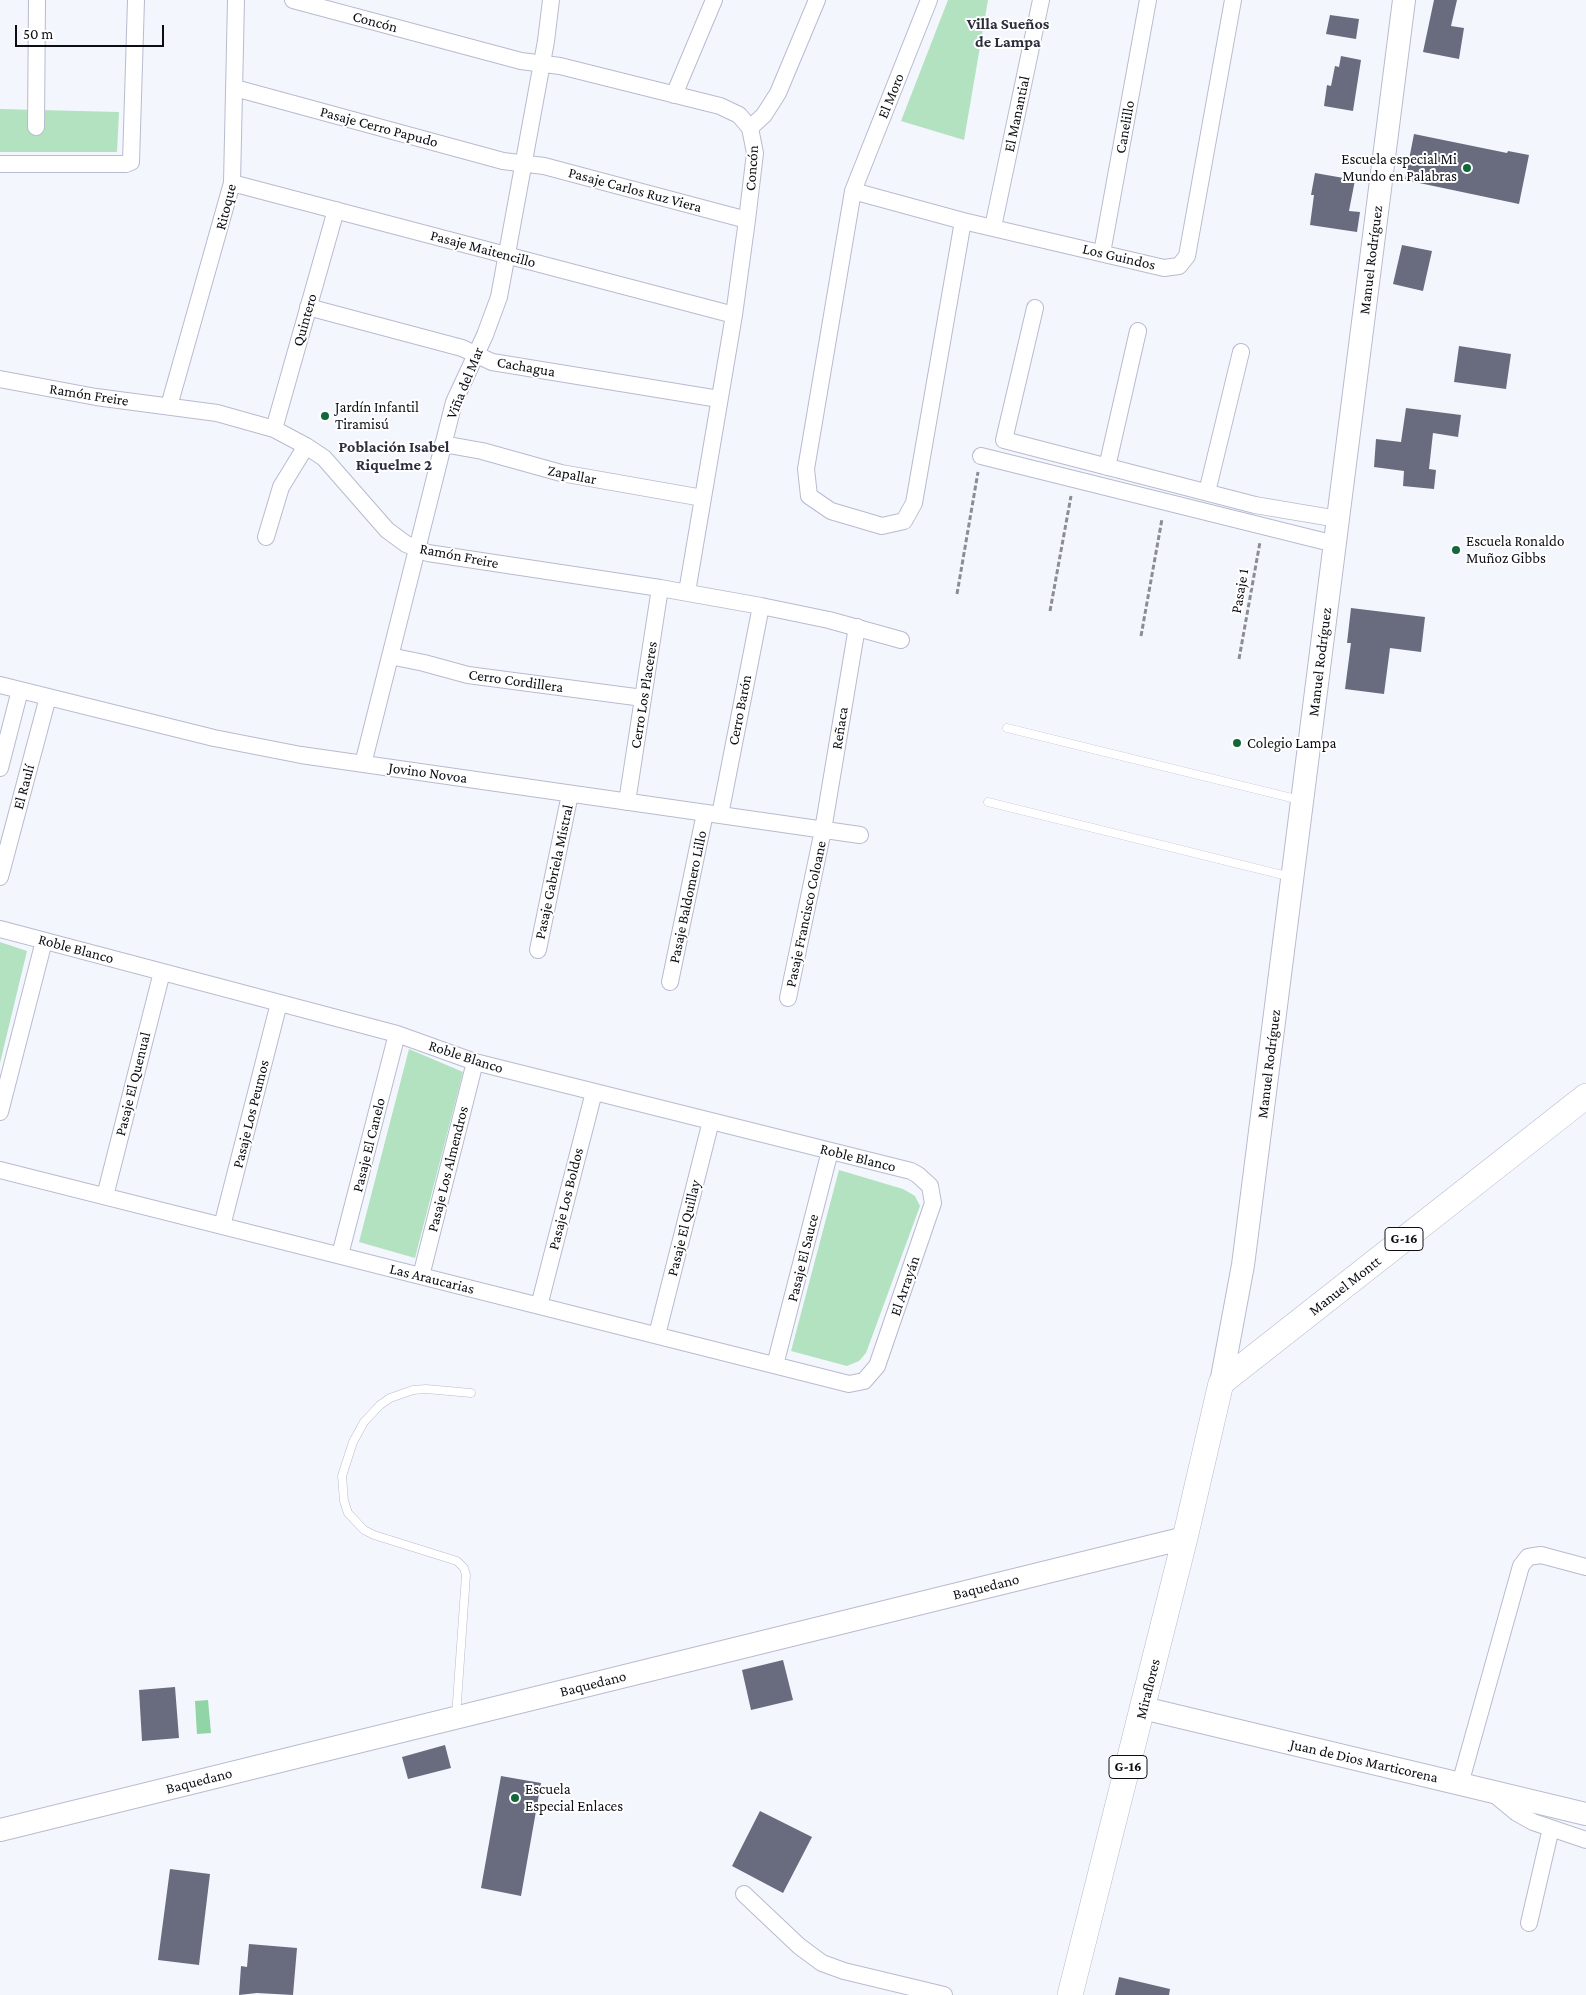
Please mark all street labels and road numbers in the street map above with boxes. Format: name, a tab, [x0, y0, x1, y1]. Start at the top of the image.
street label: Concón	[350, 7, 400, 37]
street label: El Moro	[874, 71, 908, 121]
street label: El Manantial	[1000, 74, 1034, 154]
street label: Canelillo	[1111, 99, 1139, 155]
street label: Pasaje Cerro Papudo	[318, 103, 440, 151]
street label: Concón	[741, 144, 763, 192]
street label: Pasaje Carlos Ruz Viera	[566, 164, 704, 216]
street label: Ritoque	[212, 182, 240, 232]
street label: Manuel Rodríguez	[1355, 204, 1387, 316]
street label: Pasaje Maitencillo	[428, 226, 538, 272]
street label: Los Guindos	[1081, 240, 1157, 274]
street label: Quintero	[289, 292, 321, 348]
street label: Viña del Mar	[442, 344, 488, 422]
street label: Cachagua	[495, 353, 557, 381]
street label: Ramón Freire	[48, 380, 130, 410]
street label: Zapallar	[546, 461, 598, 489]
street label: Ramón Freire	[418, 540, 500, 572]
street label: Pasaje 1	[1227, 567, 1253, 615]
street label: Manuel Rodríguez	[1304, 606, 1336, 718]
street label: Cerro Los Placeres	[627, 640, 661, 750]
street label: Cerro Cordillera	[467, 665, 565, 697]
street label: Cerro Barón	[724, 673, 756, 747]
street label: Reñaca	[828, 705, 852, 751]
street label: Jovino Novoa	[387, 759, 469, 787]
street label: El Raulí	[9, 763, 39, 811]
street label: Pasaje Gabriela Mistral	[531, 803, 577, 941]
street label: Pasaje Baldomero Lillo	[665, 829, 711, 965]
street label: Pasaje Francisco Coloane	[782, 839, 830, 989]
street label: Roble Blanco	[36, 930, 116, 968]
street label: Manuel Rodríguez	[1253, 1008, 1285, 1120]
street label: Pasaje El Quenual	[111, 1030, 155, 1138]
street label: Roble Blanco	[426, 1036, 506, 1078]
street label: Pasaje Los Peumos	[229, 1058, 273, 1170]
street label: Pasaje El Canelo	[349, 1096, 389, 1194]
street label: Pasaje Los Almendros	[424, 1104, 472, 1234]
street label: Roble Blanco	[818, 1140, 898, 1176]
street label: Pasaje Los Boldos	[545, 1146, 587, 1252]
street label: Pasaje El Quillay	[663, 1178, 705, 1278]
street label: Pasaje El Sauce	[783, 1212, 823, 1304]
road number: G-16	[1385, 1228, 1423, 1250]
street label: Manuel Montt	[1305, 1252, 1385, 1320]
street label: El Arrayán	[886, 1254, 924, 1318]
street label: Las Araucarias	[388, 1260, 476, 1298]
street label: Baquedano	[951, 1570, 1021, 1604]
street label: Miraflores	[1132, 1657, 1164, 1721]
street label: Baquedano	[558, 1667, 628, 1701]
street label: Juan de Dios Marticorena	[1288, 1735, 1440, 1787]
road number: G-16	[1109, 1755, 1147, 1778]
street label: Baquedano	[164, 1764, 234, 1798]

